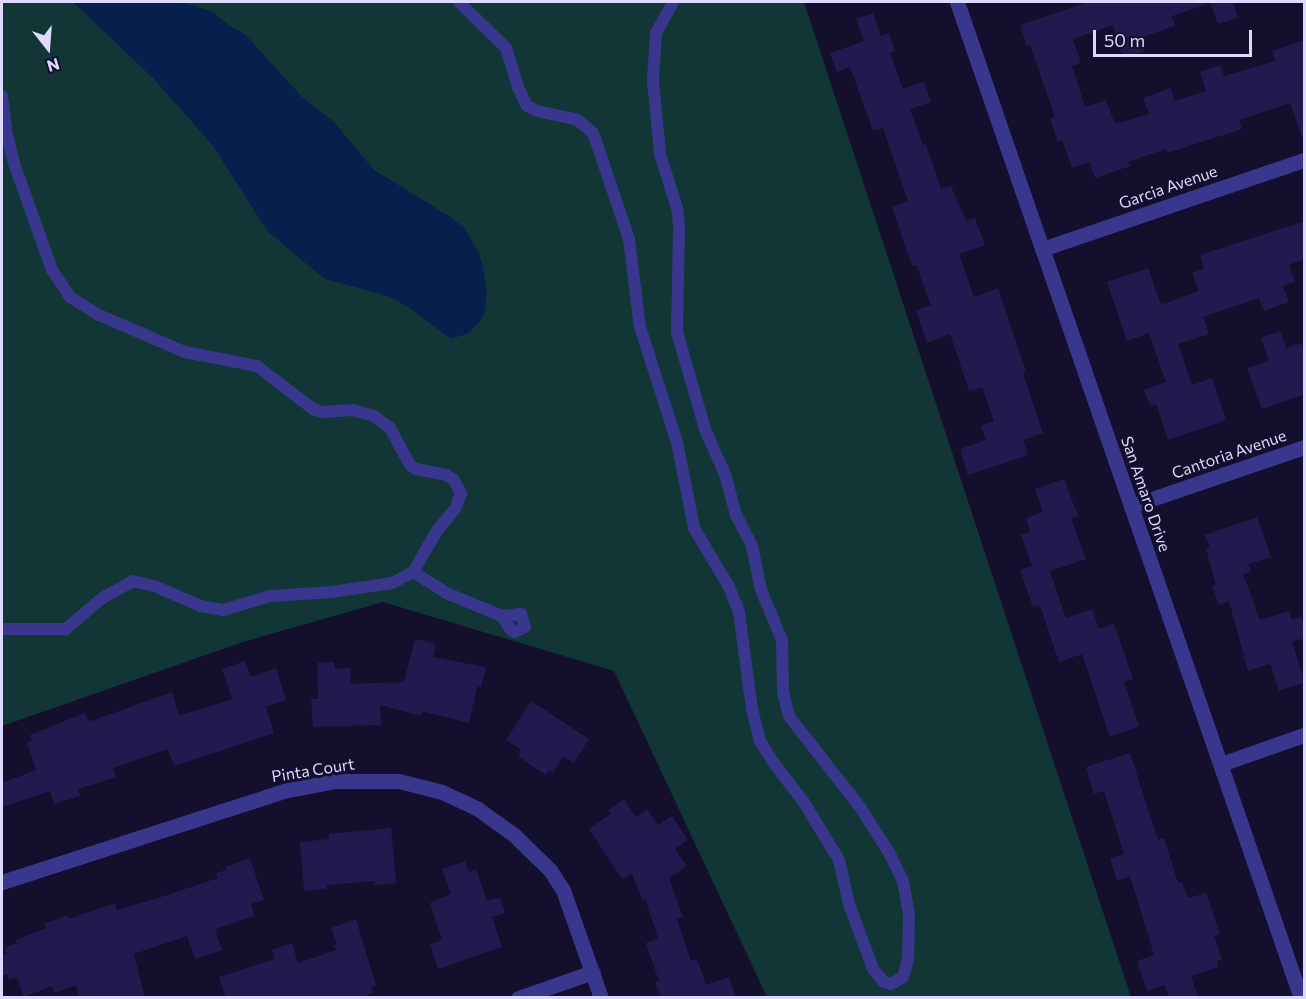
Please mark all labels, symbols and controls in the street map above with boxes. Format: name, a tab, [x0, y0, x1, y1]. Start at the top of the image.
north arrow	[18, 18, 78, 78]
scale bar	[1096, 18, 1255, 56]
text: 50 m	[1104, 29, 1145, 51]
text: N	[45, 55, 62, 77]
street label: Garcia Avenue	[1116, 161, 1220, 213]
street label: Cantoria Avenue	[1169, 425, 1289, 483]
street label: San Amaro Drive	[1117, 434, 1175, 554]
street label: Pinta Court	[270, 754, 356, 786]

